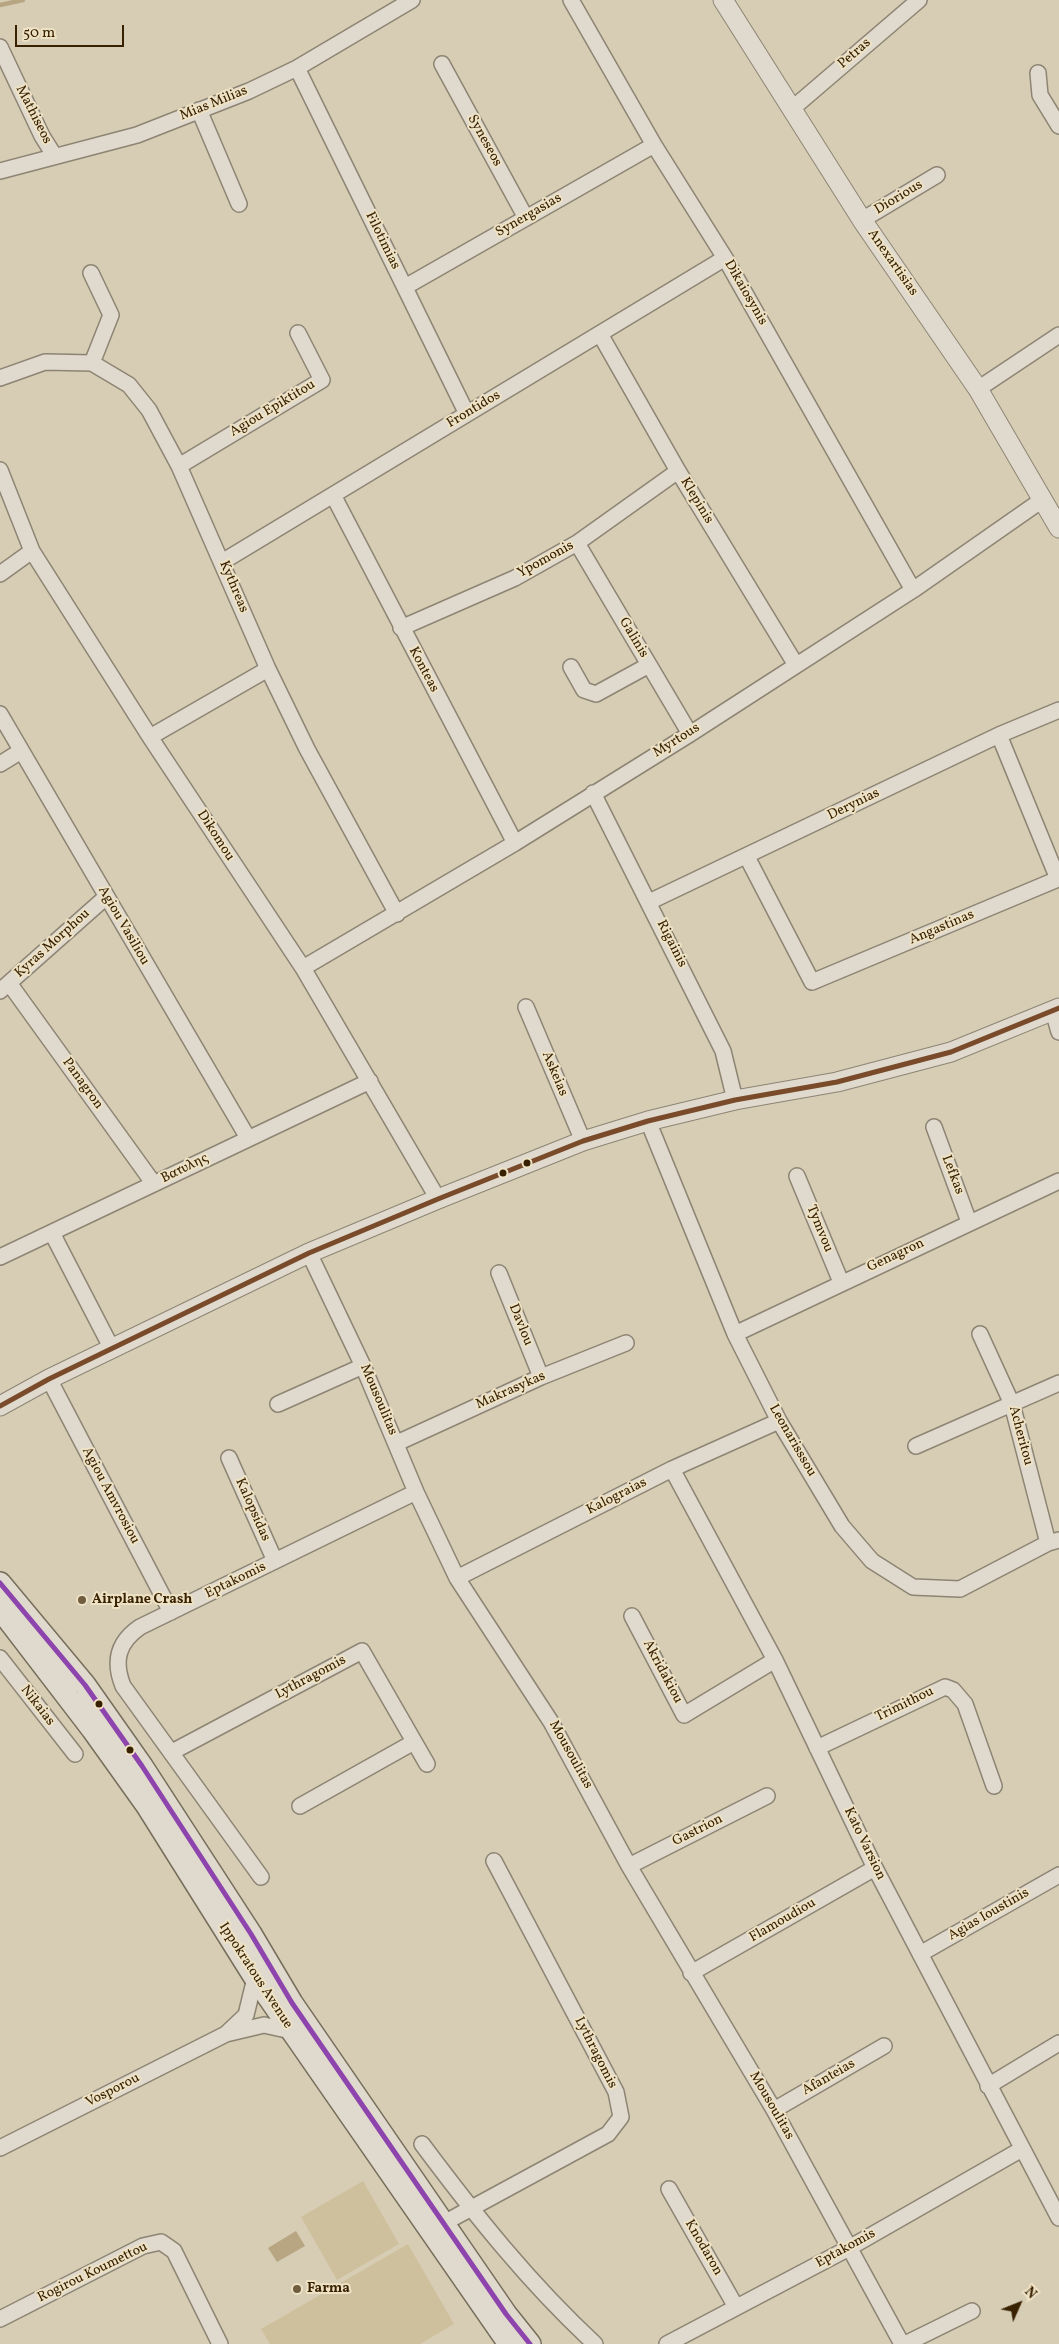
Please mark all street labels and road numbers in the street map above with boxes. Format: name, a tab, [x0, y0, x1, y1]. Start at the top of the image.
street label: Petras	[835, 35, 875, 73]
street label: Mathiseos	[11, 83, 55, 147]
street label: Mias Milias	[178, 83, 250, 125]
street label: Syneseos	[463, 112, 505, 170]
street label: Diorious	[872, 177, 926, 219]
street label: Synergasias	[493, 190, 565, 242]
street label: Filotimias	[361, 209, 403, 273]
street label: Anexartisias	[863, 227, 921, 299]
street label: Dikaiosynis	[720, 257, 770, 329]
street label: Agiou Epiktitou	[227, 377, 319, 441]
street label: Frontidos	[444, 387, 504, 433]
street label: Klepinis	[676, 475, 716, 527]
street label: Ypomonis	[515, 538, 577, 582]
street label: Kythreas	[215, 558, 251, 616]
street label: Galinis	[614, 615, 652, 661]
street label: Konteas	[404, 644, 442, 696]
street label: Myrtous	[651, 720, 703, 762]
street label: Derynias	[825, 785, 883, 825]
street label: Dikomou	[192, 808, 238, 864]
street label: Agiou Vasiliou	[94, 883, 152, 969]
street label: Kyras Morphou	[12, 906, 94, 982]
street label: Angastinas	[907, 907, 977, 949]
street label: Rigainis	[652, 918, 690, 970]
street label: Askeias	[537, 1049, 571, 1099]
street label: Panagron	[58, 1055, 106, 1113]
street label: Βατυλης	[159, 1150, 211, 1188]
street label: Lefkas	[937, 1153, 967, 1197]
street label: Tymvou	[802, 1203, 836, 1255]
street label: Genagron	[865, 1235, 927, 1277]
street label: Davlou	[504, 1302, 536, 1348]
street label: Mousoulitas	[355, 1362, 401, 1438]
street label: Makrasykas	[474, 1368, 548, 1414]
street label: Leonarisssou	[765, 1402, 819, 1480]
street label: Acheritou	[1004, 1405, 1036, 1467]
street label: Agiou Amvrosiou	[77, 1445, 143, 1547]
street label: Kalograias	[584, 1475, 650, 1519]
street label: Kalopsidas	[231, 1476, 273, 1544]
street label: Eptakomis	[203, 1559, 269, 1603]
street label: Akridakiou	[638, 1637, 686, 1707]
street label: Lythragomis	[273, 1652, 349, 1704]
street label: Nikaias	[16, 1683, 58, 1729]
street label: Trimithou	[873, 1684, 937, 1726]
street label: Mousoulitas	[544, 1718, 596, 1792]
street label: Kato Varsion	[839, 1805, 889, 1883]
street label: Gastrion	[670, 1811, 726, 1851]
street label: Agias Ioustinis	[945, 1885, 1033, 1945]
street label: Flamoudiou	[747, 1895, 819, 1947]
street label: Ippokratous Avenue	[214, 1920, 296, 2032]
street label: Lythragomis	[570, 2015, 620, 2091]
street label: Afanteias	[799, 2056, 859, 2100]
street label: Mousoulitas	[745, 2069, 797, 2143]
street label: Vosporou	[83, 2070, 143, 2112]
street label: Knodaron	[680, 2217, 726, 2279]
street label: Eptakomis	[813, 2226, 879, 2272]
street label: Rogirou Koumettou	[35, 2239, 151, 2307]

